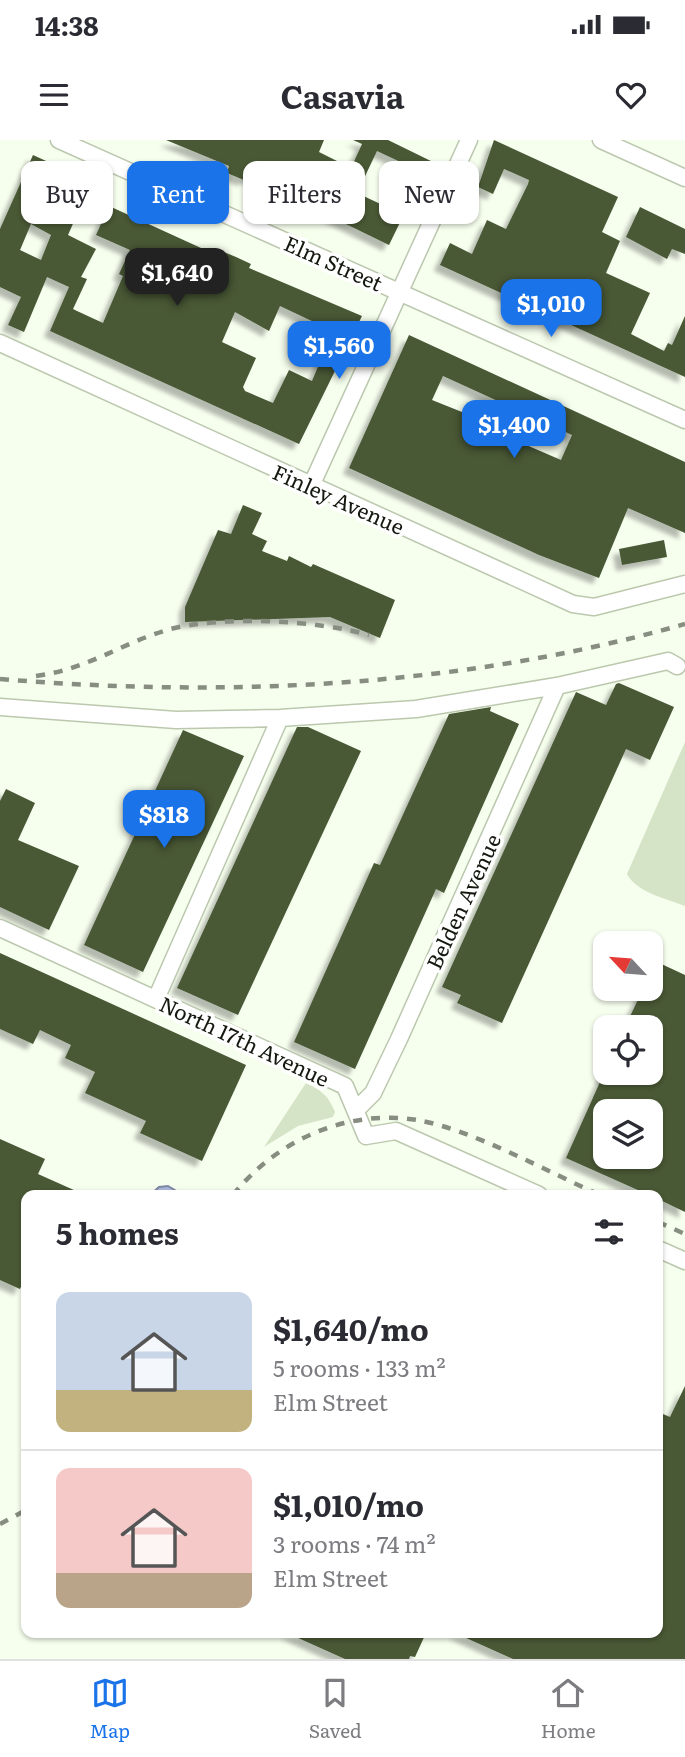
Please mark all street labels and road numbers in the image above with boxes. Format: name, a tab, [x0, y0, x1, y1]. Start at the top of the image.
street label: Elm Street	[280, 227, 389, 298]
street label: Finley Avenue	[268, 455, 410, 541]
street label: Belden Avenue	[417, 828, 507, 974]
street label: North 17th Avenue	[155, 987, 335, 1093]

